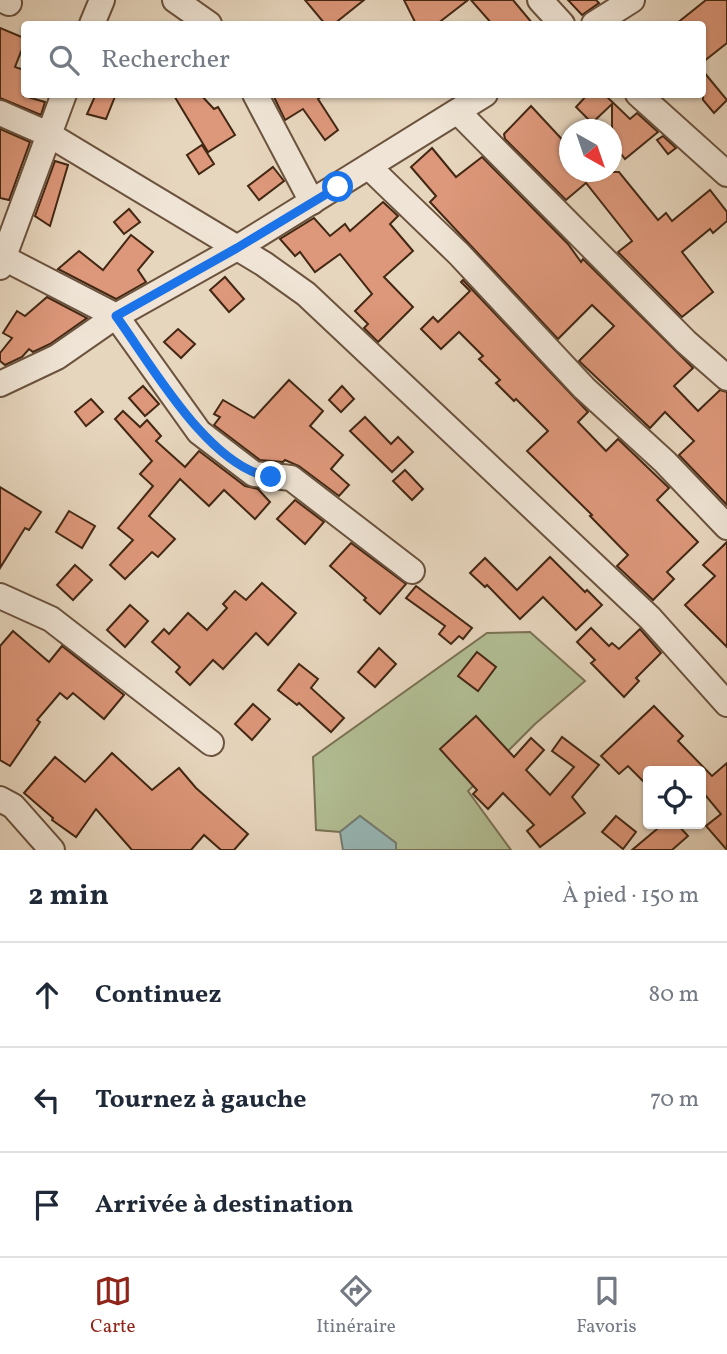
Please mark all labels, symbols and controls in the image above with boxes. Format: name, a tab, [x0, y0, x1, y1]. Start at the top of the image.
search box	[21, 21, 706, 98]
icon: search	[45, 41, 83, 79]
text: Rechercher	[101, 42, 230, 78]
north arrow	[559, 119, 622, 182]
route start	[322, 171, 353, 202]
route end	[255, 461, 286, 492]
map controls	[643, 766, 706, 829]
button: locate	[643, 766, 706, 829]
text: 2 min	[28, 875, 109, 917]
text: À pied · 150 m	[562, 880, 699, 912]
icon: ahead	[28, 976, 66, 1014]
text: Continuez	[95, 977, 221, 1013]
text: 80 m	[649, 979, 699, 1011]
icon: left	[28, 1081, 66, 1119]
text: Tournez à gauche	[95, 1082, 307, 1118]
text: 70 m	[650, 1084, 699, 1116]
icon: arrive	[28, 1186, 66, 1224]
text: Arrivée à destination	[95, 1187, 354, 1223]
tab: Carte	[90, 1272, 136, 1340]
tab: Itinéraire	[316, 1272, 396, 1340]
tab: Favoris	[576, 1272, 637, 1340]

